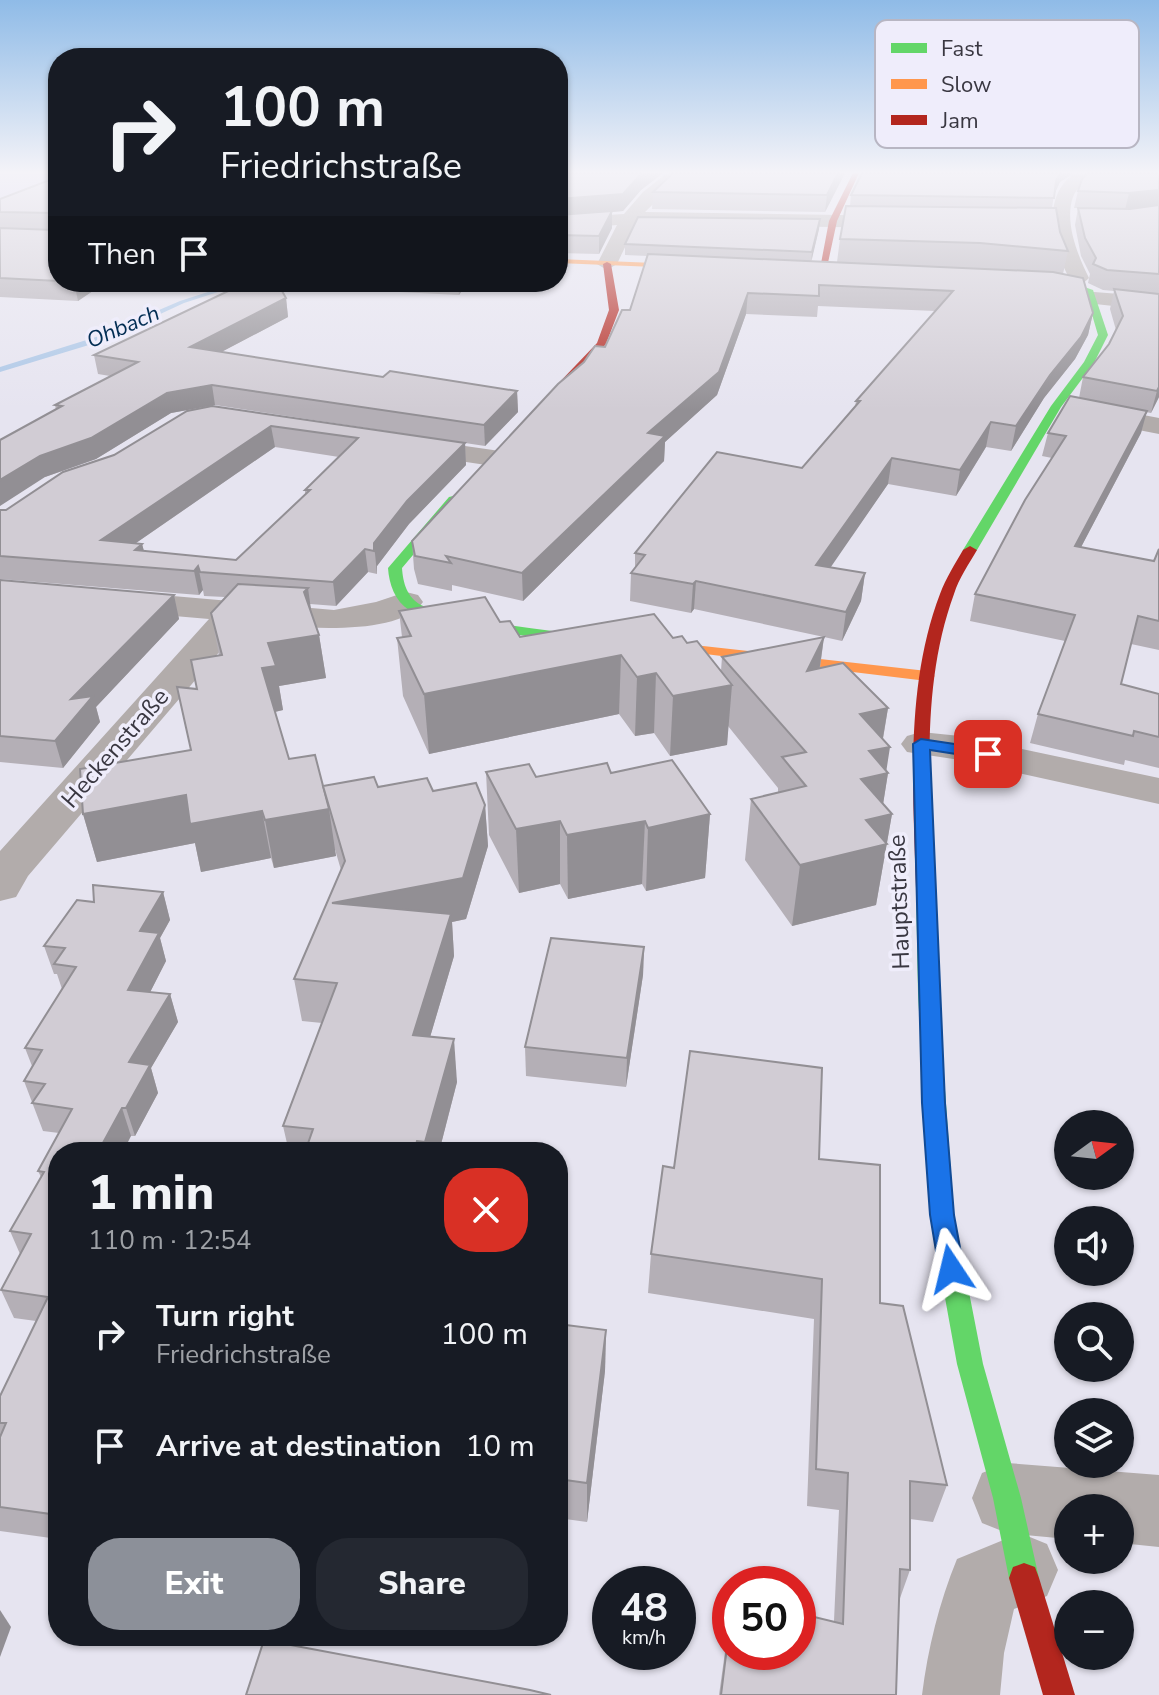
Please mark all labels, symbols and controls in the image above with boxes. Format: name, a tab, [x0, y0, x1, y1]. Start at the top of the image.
legend	[875, 20, 1139, 148]
text: Fast	[941, 34, 983, 64]
text: 100 m	[220, 69, 385, 146]
text: Slow	[941, 70, 992, 100]
icon: right	[88, 80, 192, 184]
text: Jam	[940, 106, 979, 136]
text: Friedrichstraße	[220, 142, 462, 191]
icon: arrive	[172, 232, 216, 276]
text: Then	[88, 234, 156, 275]
water label: Ohbach	[82, 298, 164, 356]
street label: Heckenstraße	[54, 681, 176, 815]
pin	[954, 720, 1022, 788]
icon: arrive	[966, 732, 1010, 776]
street label: Hauptstraße	[881, 834, 917, 970]
north arrow	[1054, 1110, 1134, 1190]
map controls	[1054, 1110, 1134, 1670]
text: 1 min	[88, 1160, 214, 1226]
button: close	[444, 1168, 528, 1252]
button: sound	[1054, 1206, 1134, 1286]
text: 110 m · 12:54	[88, 1223, 251, 1258]
position arrow	[909, 1227, 993, 1311]
text: Turn right	[156, 1296, 294, 1337]
button: search	[1054, 1302, 1134, 1382]
icon: right	[88, 1312, 132, 1356]
text: 100 m	[441, 1314, 528, 1355]
text: Friedrichstraße	[156, 1337, 331, 1372]
button: layers	[1054, 1398, 1134, 1478]
icon: arrive	[88, 1424, 132, 1468]
text: Arrive at destination	[156, 1426, 441, 1467]
text: 10 m	[465, 1426, 535, 1467]
button: +	[1054, 1494, 1134, 1574]
button: Exit	[88, 1538, 300, 1630]
button: Share	[316, 1538, 528, 1630]
speed limit sign: 50	[712, 1566, 816, 1670]
text: 48	[620, 1581, 668, 1635]
button: −	[1054, 1590, 1134, 1670]
text: km/h	[622, 1624, 666, 1651]

